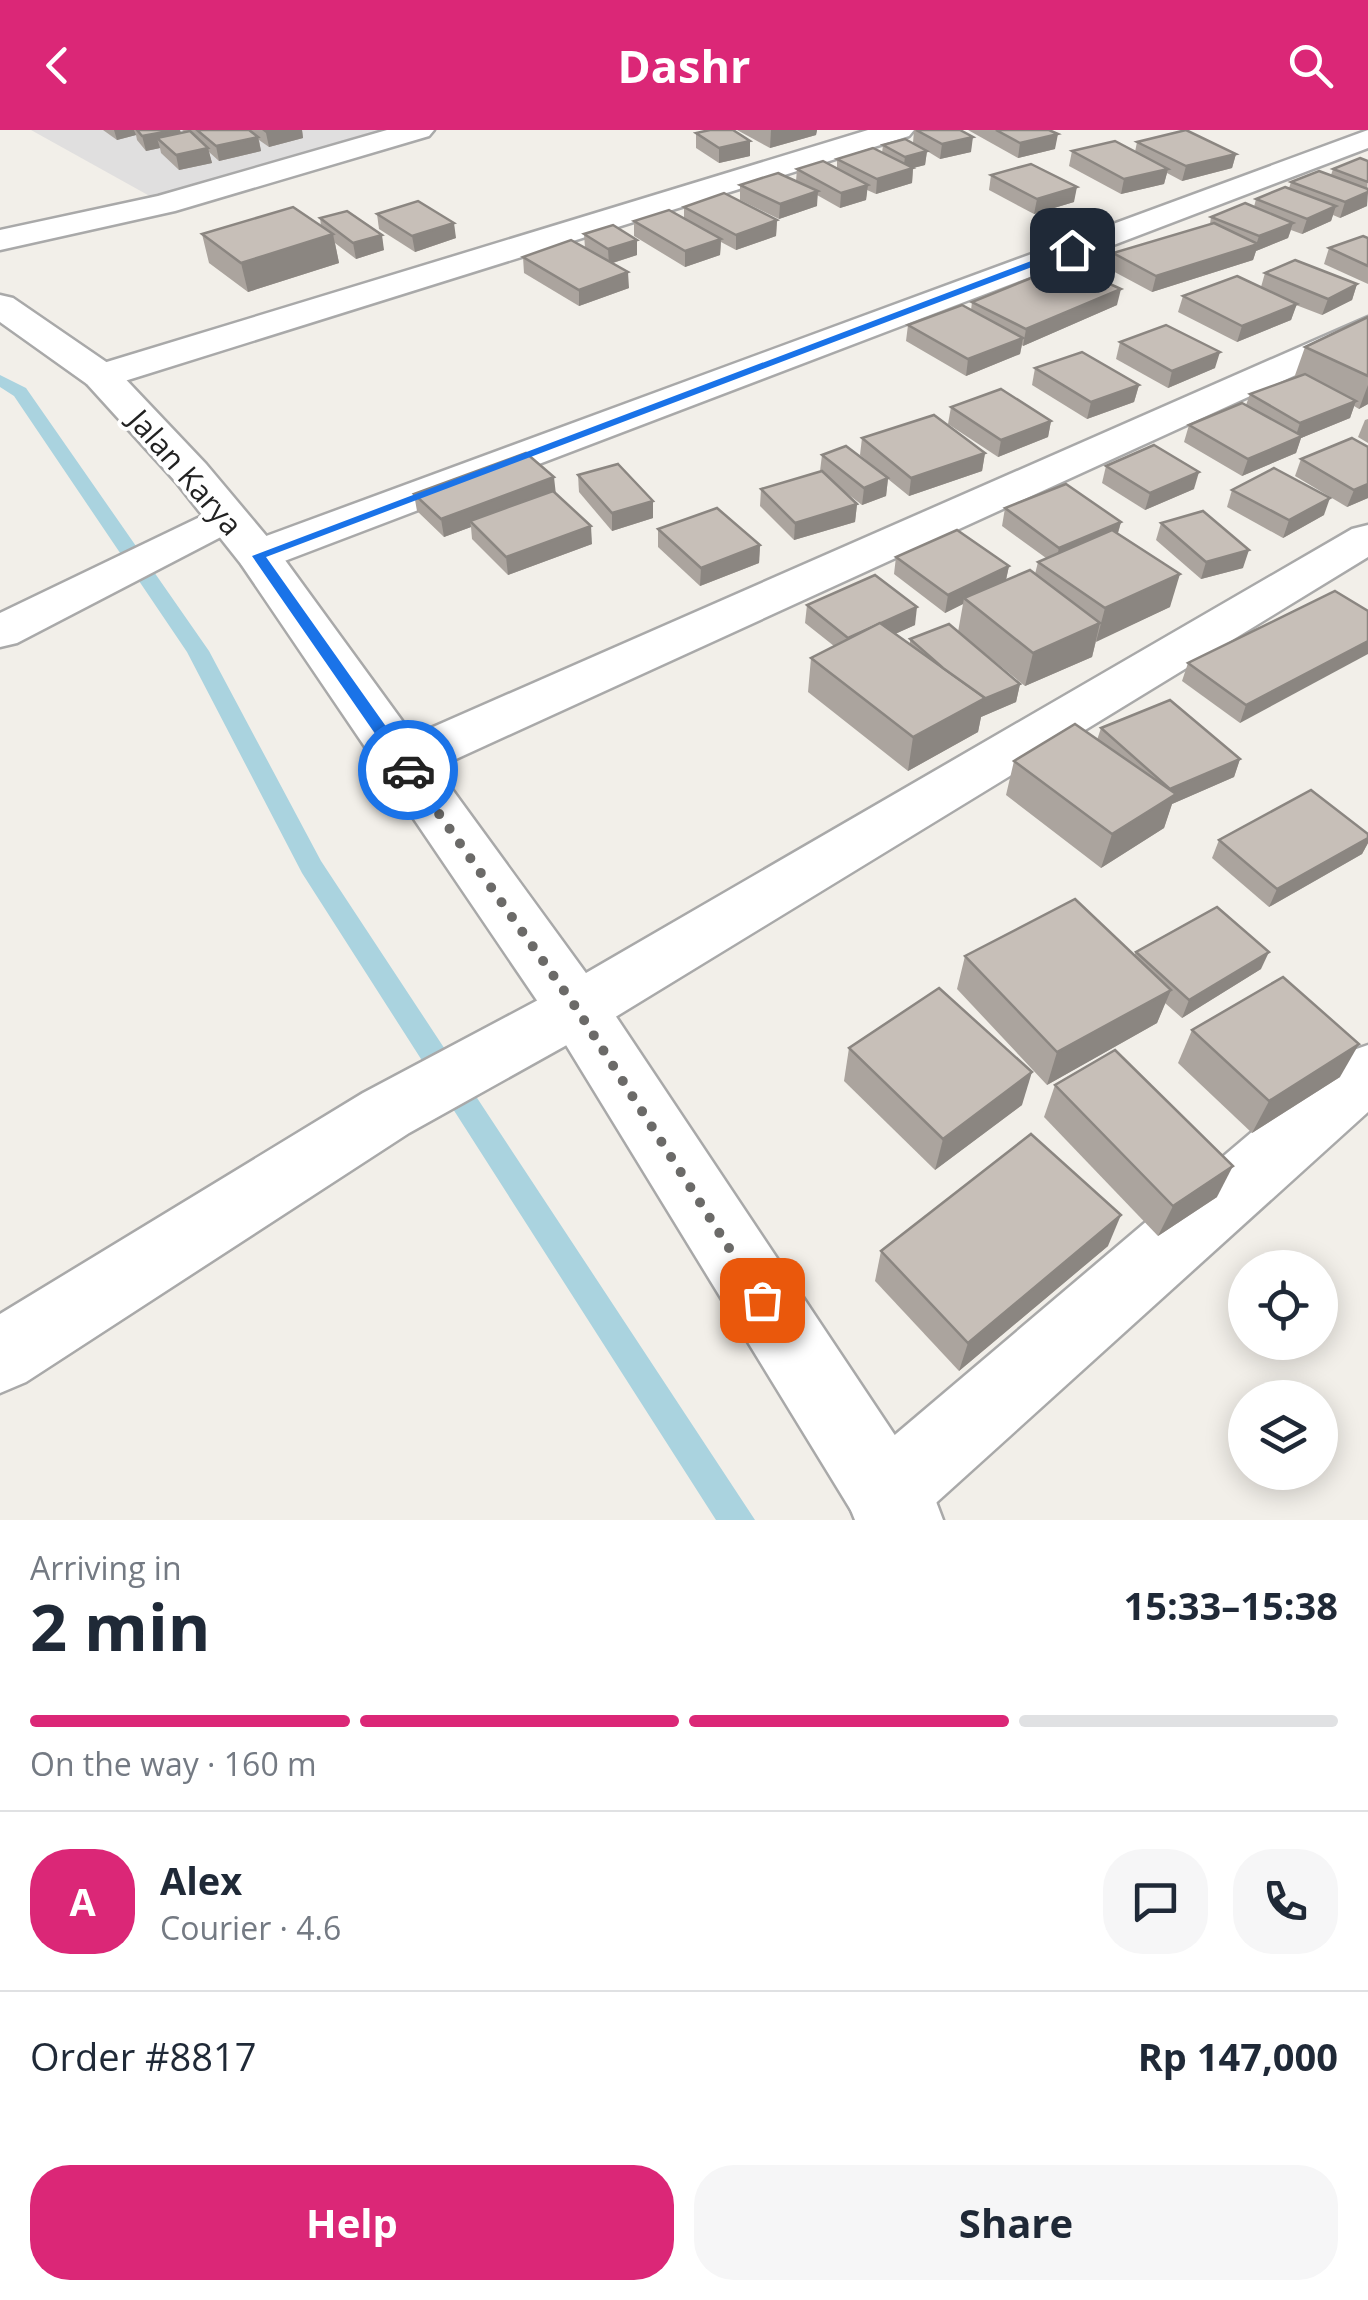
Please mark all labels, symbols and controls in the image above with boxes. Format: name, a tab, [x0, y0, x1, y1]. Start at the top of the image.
text: Dashr	[618, 35, 750, 96]
icon: back	[30, 38, 85, 93]
icon: search	[1283, 38, 1338, 93]
pin	[1030, 208, 1115, 293]
icon: home	[1045, 223, 1100, 278]
street label: Jalan Karya	[118, 398, 252, 544]
courier	[358, 720, 458, 820]
icon: car	[381, 743, 436, 798]
map controls	[1228, 1250, 1338, 1490]
button: locate	[1228, 1250, 1338, 1360]
pin	[720, 1258, 805, 1343]
icon: bag	[735, 1273, 790, 1328]
button: layers	[1228, 1380, 1338, 1490]
text: Arriving in	[30, 1546, 182, 1589]
text: 15:33–15:38	[1124, 1579, 1338, 1631]
text: 2 min	[30, 1582, 210, 1670]
text: On the way · 160 m	[30, 1742, 317, 1785]
button: chat	[1103, 1849, 1208, 1954]
button: phone	[1233, 1849, 1338, 1954]
text: Alex	[160, 1854, 242, 1906]
text: A	[69, 1875, 96, 1927]
text: Courier · 4.6	[160, 1906, 341, 1949]
text: Order #8817	[30, 2030, 257, 2082]
text: Rp 147,000	[1138, 2030, 1338, 2082]
button: Help	[30, 2165, 674, 2280]
button: Share	[694, 2165, 1338, 2280]

